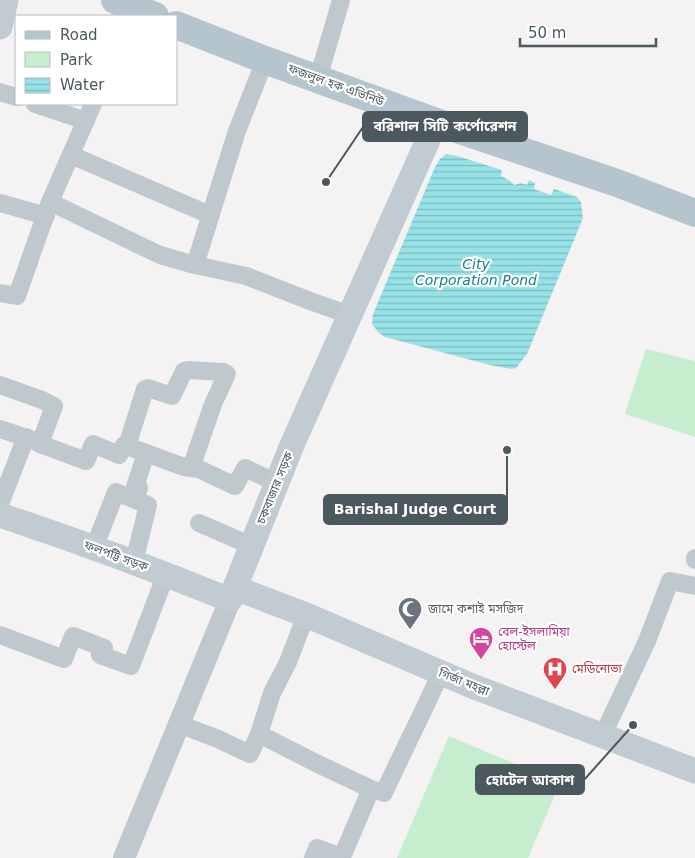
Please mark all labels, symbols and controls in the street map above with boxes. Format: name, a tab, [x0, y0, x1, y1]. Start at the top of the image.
legend	[15, 15, 178, 105]
scale bar	[520, 15, 656, 47]
text: 50 m	[528, 24, 566, 42]
text: Road	[60, 26, 98, 44]
text: Park	[60, 51, 93, 69]
street label: ফজলুল হক এভিনিউ	[285, 60, 387, 110]
text: Water	[60, 76, 105, 94]
callout: বরিশাল সিটি কর্পোরেশন	[363, 112, 527, 141]
text: বরিশাল সিটি কর্পোরেশন	[372, 117, 517, 134]
water label: City Corporation Pond	[415, 256, 537, 288]
street label: চকবাজার সড়ক	[254, 450, 296, 527]
callout: Barishal Judge Court	[324, 495, 507, 524]
text: Barishal Judge Court	[334, 501, 496, 517]
street label: ফলপট্টি সড়ক	[81, 537, 150, 574]
mosque icon: জামে কশাই মসজিদ	[397, 596, 423, 630]
place label: জামে কশাই মসজিদ	[427, 601, 524, 616]
place label: বেল-ইসলামিয়া হোস্টেল	[498, 624, 570, 653]
hotel icon: বেল-ইসলামিয়া হোস্টেল	[468, 626, 494, 660]
hospital icon: মেডিনোভা	[542, 656, 568, 690]
place label: মেডিনোভা	[572, 661, 623, 676]
street label: গির্জা মহল্লা	[436, 664, 492, 699]
callout: হোটেল আকাশ	[476, 765, 584, 794]
text: হোটেল আকাশ	[486, 772, 575, 788]

